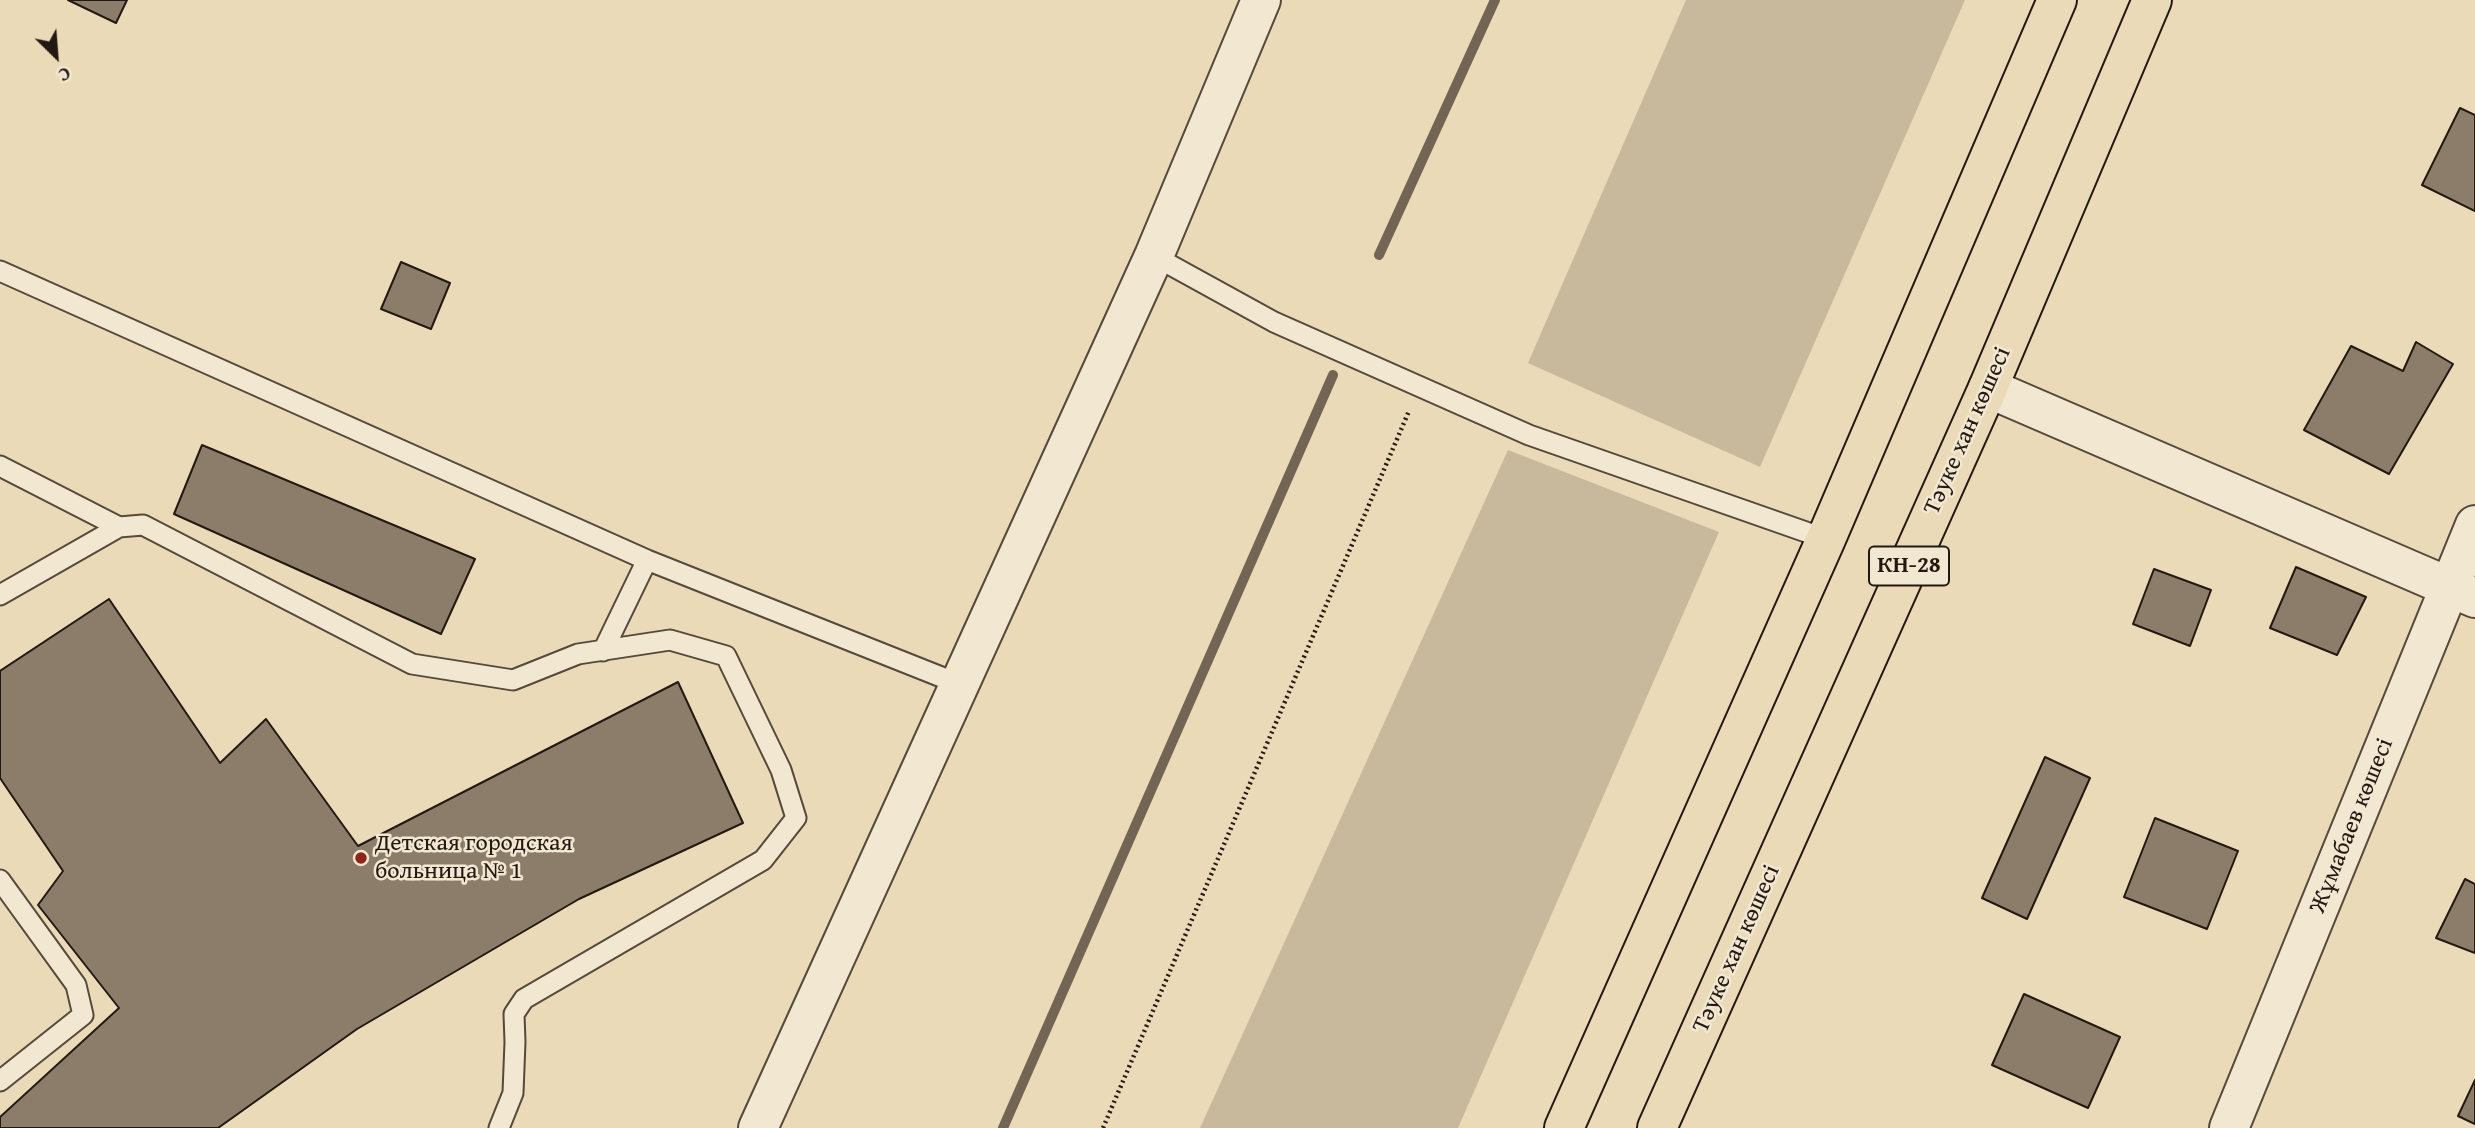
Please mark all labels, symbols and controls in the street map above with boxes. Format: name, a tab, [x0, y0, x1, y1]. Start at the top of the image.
north arrow	[21, 21, 91, 91]
text: С	[54, 60, 76, 90]
street label: Тәуке хан көшесі	[1918, 343, 2018, 519]
road number: КН-28	[1869, 546, 1949, 586]
street label: Жұмабаев көшесі	[2304, 734, 2400, 918]
place label: Детская городская больница № 1	[375, 830, 573, 886]
marker: Детская городская больница № 1	[353, 850, 369, 866]
street label: Тәуке хан көшесі	[1687, 861, 1787, 1037]

